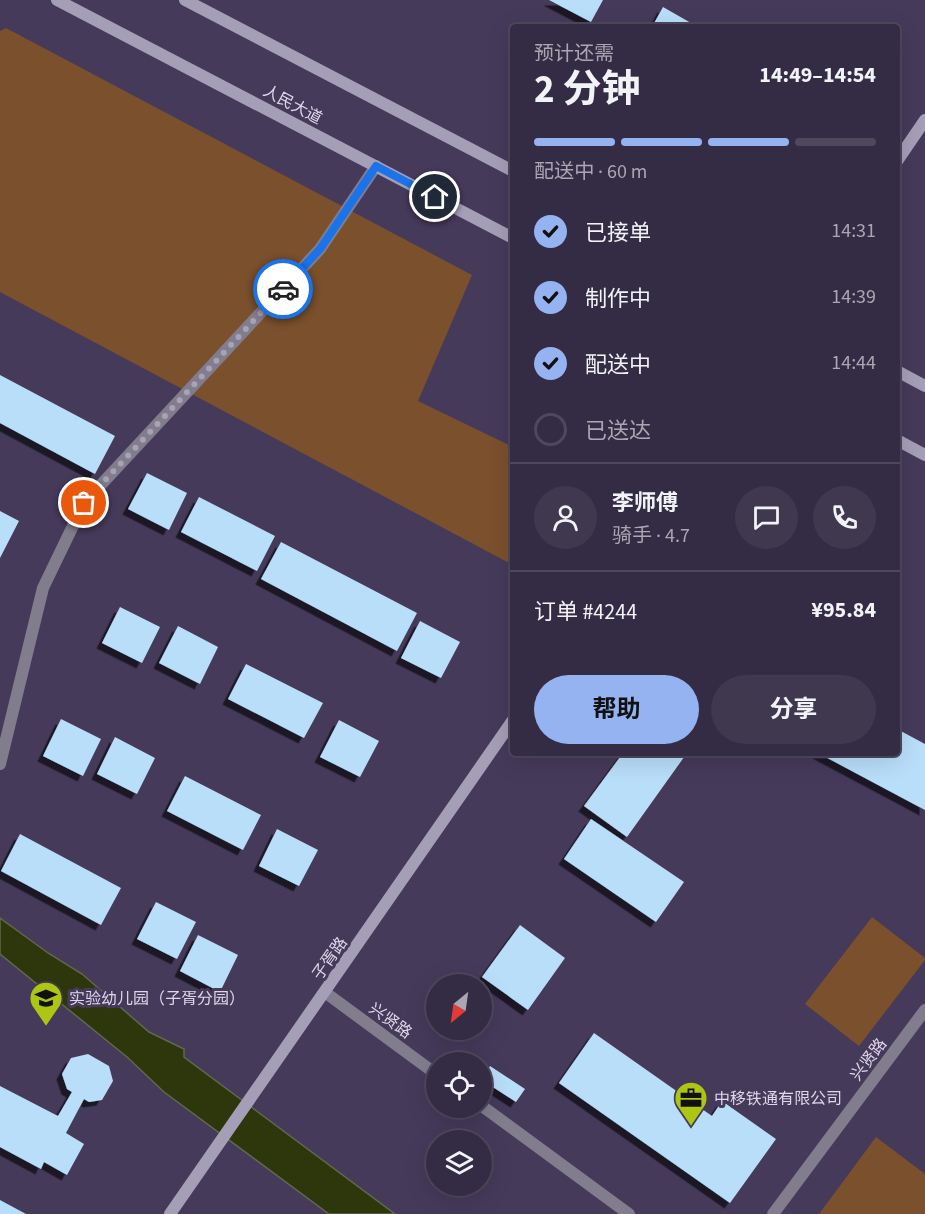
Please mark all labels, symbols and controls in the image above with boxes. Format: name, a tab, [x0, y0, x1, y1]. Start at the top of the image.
text: 预计还需	[534, 40, 614, 68]
text: 14:49–14:54	[759, 59, 876, 91]
text: 2 分钟	[534, 62, 640, 118]
street label: 人民大道	[259, 80, 326, 130]
text: 配送中 · 60 m	[534, 158, 647, 186]
pin	[409, 171, 460, 222]
icon: home	[418, 180, 451, 213]
icon: check	[534, 215, 567, 248]
text: 已接单	[585, 217, 651, 249]
text: 14:31	[831, 217, 876, 245]
courier	[253, 259, 313, 319]
icon: car	[267, 273, 300, 306]
icon: check	[534, 281, 567, 314]
text: 制作中	[585, 283, 651, 315]
text: 14:39	[831, 283, 876, 311]
icon: check	[534, 347, 567, 380]
text: 配送中	[585, 349, 651, 381]
text: 14:44	[831, 349, 876, 377]
text: 已送达	[585, 415, 651, 447]
pin	[58, 477, 109, 528]
icon: bag	[67, 486, 100, 519]
button: person	[534, 486, 597, 549]
button: chat	[735, 486, 798, 549]
button: phone	[813, 486, 876, 549]
text: 李师傅	[612, 487, 678, 519]
text: 骑手 · 4.7	[612, 522, 690, 550]
text: ¥95.84	[811, 594, 876, 626]
text: 订单 #4244	[534, 596, 637, 628]
button: 帮助	[534, 675, 699, 744]
button: 分享	[711, 675, 876, 744]
street label: 子胥路	[307, 933, 353, 985]
north arrow	[426, 974, 492, 1040]
map controls	[426, 974, 492, 1196]
school or university icon: 实验幼儿园（子胥分园）	[28, 980, 64, 1027]
place label: 实验幼儿园（子胥分园）	[69, 988, 245, 1010]
street label: 兴贤路	[365, 998, 416, 1044]
street label: 兴贤路	[846, 1034, 892, 1085]
button: locate	[426, 1052, 492, 1118]
office icon: 中移铁通有限公司	[673, 1080, 709, 1127]
place label: 中移铁通有限公司	[714, 1088, 842, 1110]
button: layers	[426, 1130, 492, 1196]

